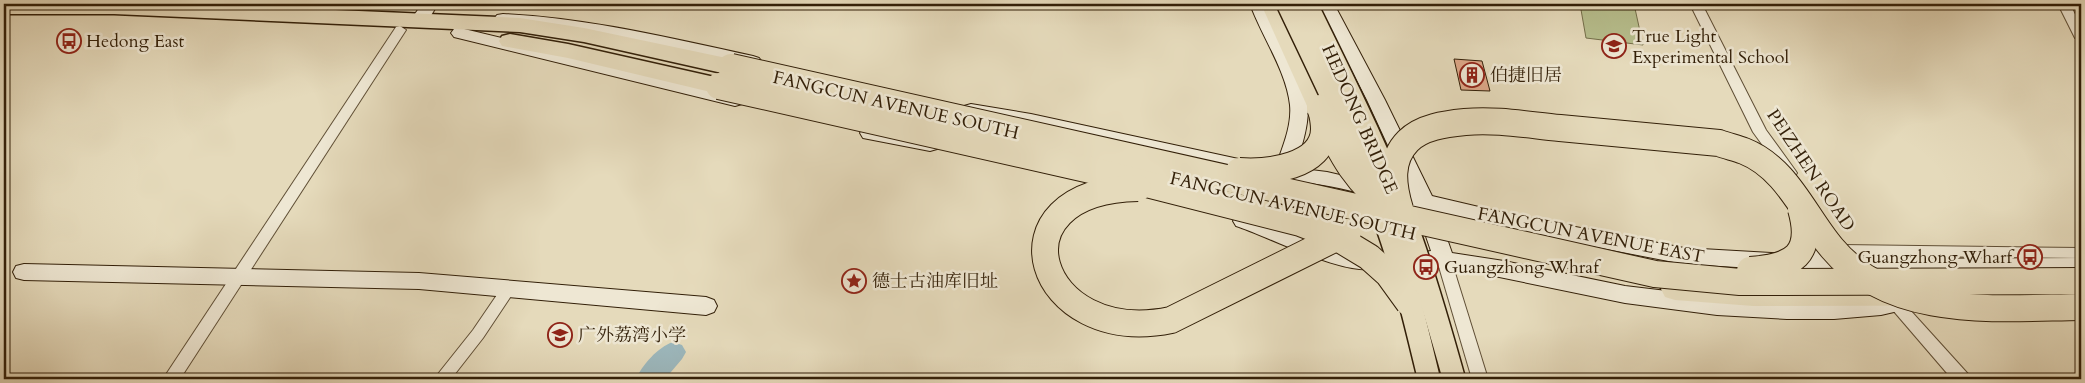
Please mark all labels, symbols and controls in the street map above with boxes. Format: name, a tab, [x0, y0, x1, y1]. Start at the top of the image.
place label: True Light Experimental School	[1632, 24, 1789, 70]
bus stop icon: Hedong East	[56, 28, 82, 54]
place label: Hedong East	[86, 29, 185, 54]
school or university icon: True Light Experimental School	[1601, 33, 1627, 59]
street label: HEDONG BRIDGE	[1315, 40, 1404, 198]
building icon: 伯捷旧居	[1459, 62, 1485, 88]
place label: 伯捷旧居	[1490, 63, 1562, 88]
street label: FANGCUN AVENUE SOUTH	[770, 65, 1021, 146]
street label: PEIZHEN ROAD	[1760, 104, 1861, 236]
street label: FANGCUN AVENUE SOUTH	[1167, 166, 1418, 247]
street label: FANGCUN AVENUE EAST	[1475, 201, 1706, 270]
bus stop icon: Guangzhong Wharf	[2017, 244, 2043, 270]
place label: Guangzhong Wharf	[1857, 245, 2016, 270]
bus stop icon: Guangzhong Whraf	[1413, 254, 1439, 280]
place label: Guangzhong Whraf	[1444, 255, 1602, 280]
place icon: 德士古油库旧址	[841, 268, 867, 294]
place label: 德士古油库旧址	[872, 269, 998, 294]
school or university icon: 广外荔湾小学	[547, 322, 573, 348]
place label: 广外荔湾小学	[578, 323, 686, 348]

